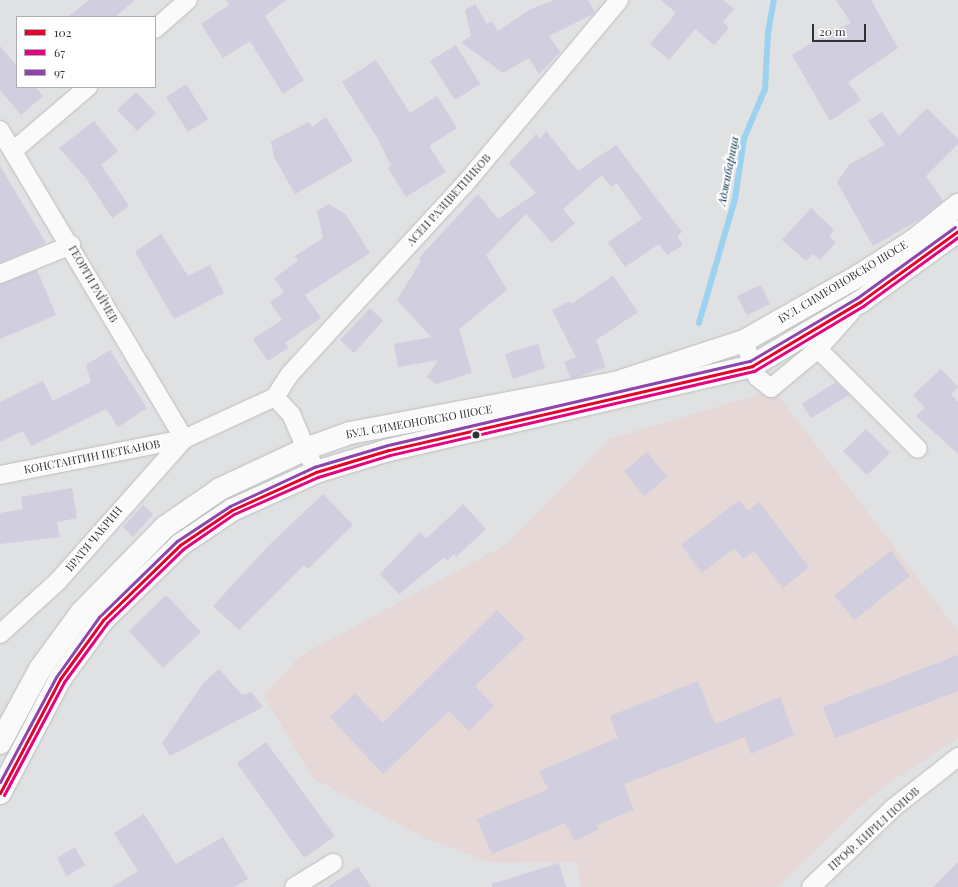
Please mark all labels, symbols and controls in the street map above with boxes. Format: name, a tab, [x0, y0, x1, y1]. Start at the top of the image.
legend	[16, 16, 156, 88]
scale bar	[814, 16, 868, 42]
text: 20 m	[819, 23, 846, 39]
text: 102	[54, 24, 71, 40]
text: 67	[54, 44, 65, 60]
text: 97	[54, 64, 65, 80]
water label: Аджибарица	[714, 135, 742, 207]
street label: АСЕН РАЗЦВЕТНИКОВ	[404, 151, 494, 249]
street label: БУЛ. СИМЕОНОВСКО ШОСЕ	[776, 238, 910, 326]
street label: ГЕОРГИ РАЙЧЕВ	[66, 243, 120, 325]
street label: БУЛ. СИМЕОНОВСКО ШОСЕ	[345, 403, 493, 441]
unlabelled marker	[471, 430, 481, 440]
street label: КОНСТАНТИН ПЕТКАНОВ	[23, 437, 161, 477]
street label: БРАТЯ ЧАКРИН	[63, 504, 125, 574]
street label: ПРОФ. КИРИЛ ПОПОВ	[826, 785, 922, 873]

